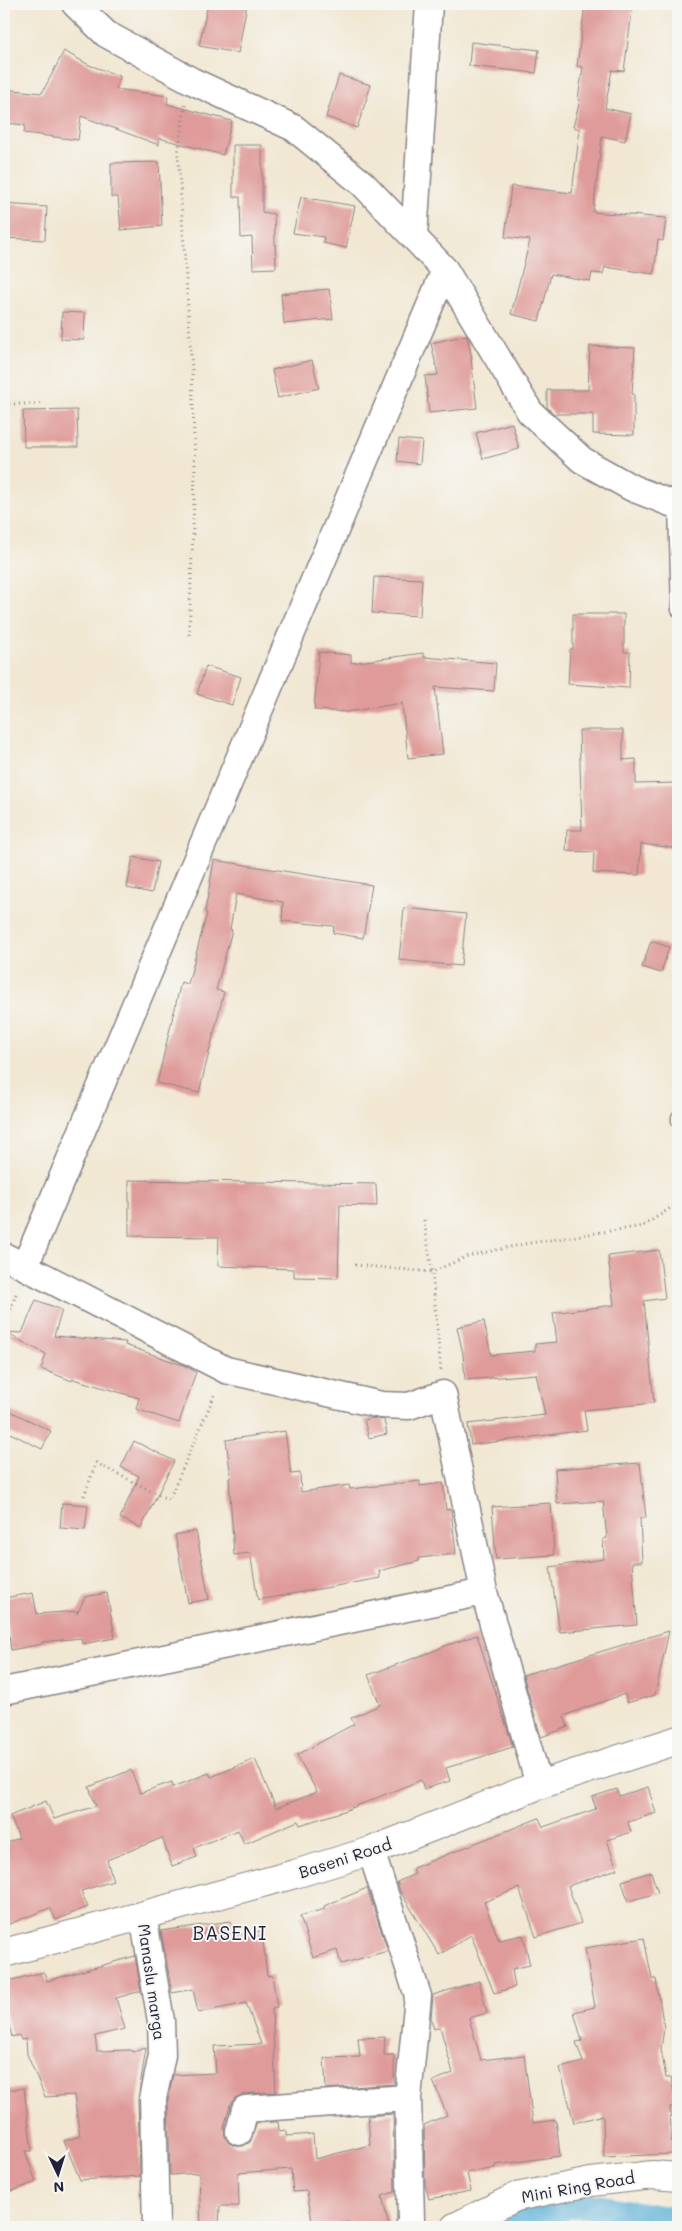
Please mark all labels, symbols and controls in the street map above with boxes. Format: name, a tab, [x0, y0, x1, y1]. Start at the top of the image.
street label: Baseni Road	[296, 1833, 394, 1882]
district label: BASENI	[193, 1920, 267, 1945]
street label: Manaslu marga	[134, 1922, 171, 2041]
north arrow	[32, 2148, 82, 2198]
street label: Mini Ring Road	[520, 2166, 636, 2207]
text: N	[53, 2178, 65, 2197]

